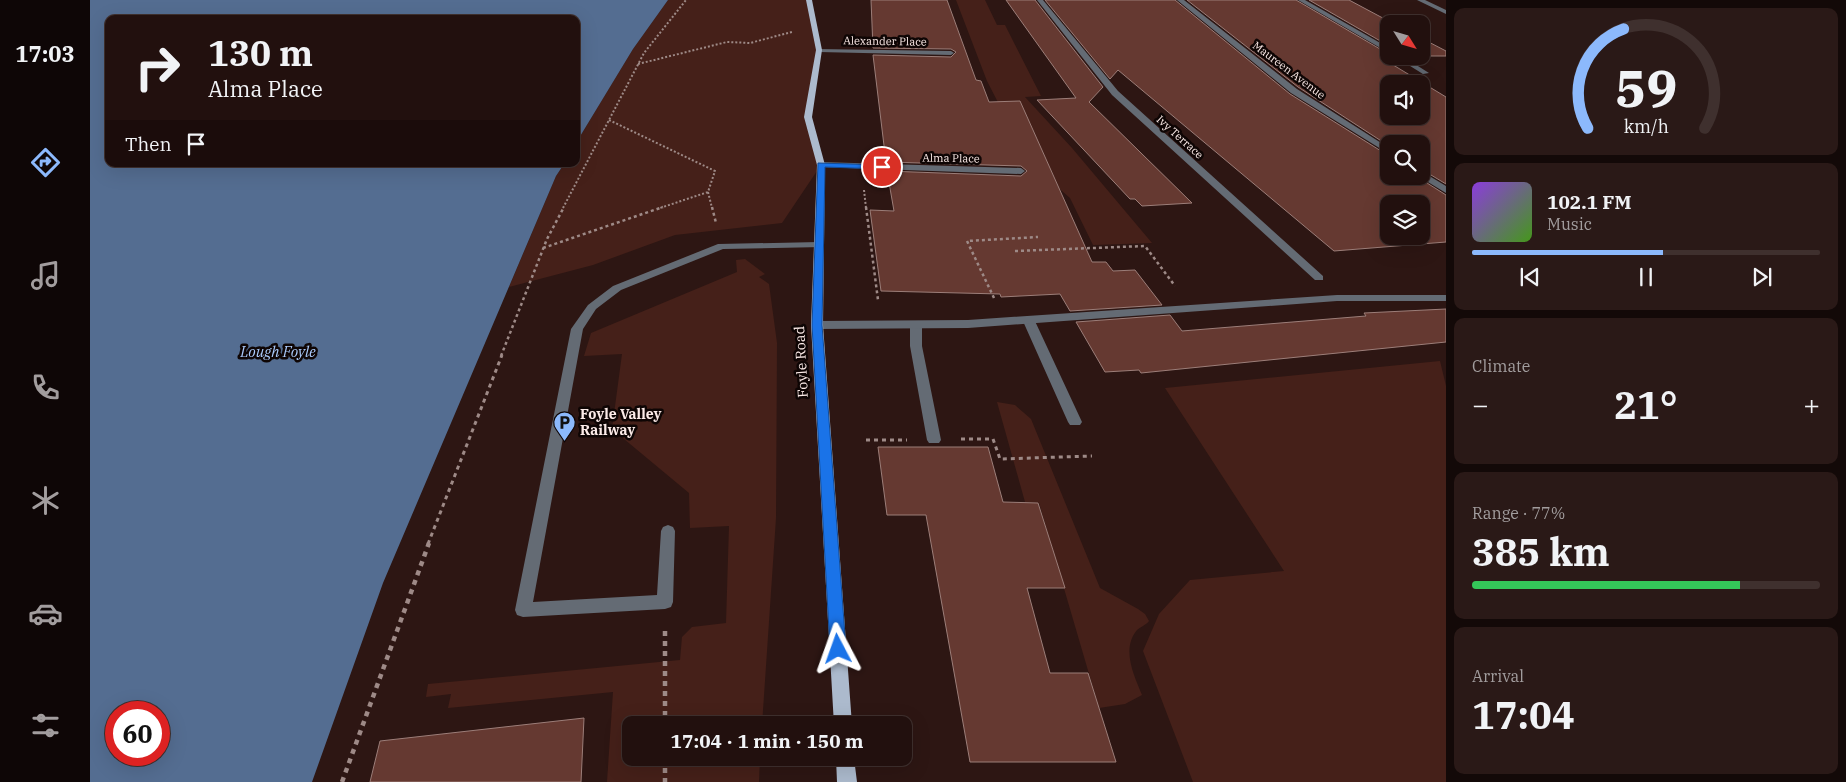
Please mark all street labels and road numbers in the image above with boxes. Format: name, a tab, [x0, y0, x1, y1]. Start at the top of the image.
street label: Alexander Place	[843, 33, 927, 49]
street label: Maureen Avenue	[1250, 38, 1328, 102]
street label: Ivy Terrace	[1154, 112, 1206, 162]
street label: Alma Place	[922, 150, 980, 166]
street label: Foyle Road	[790, 325, 812, 398]

